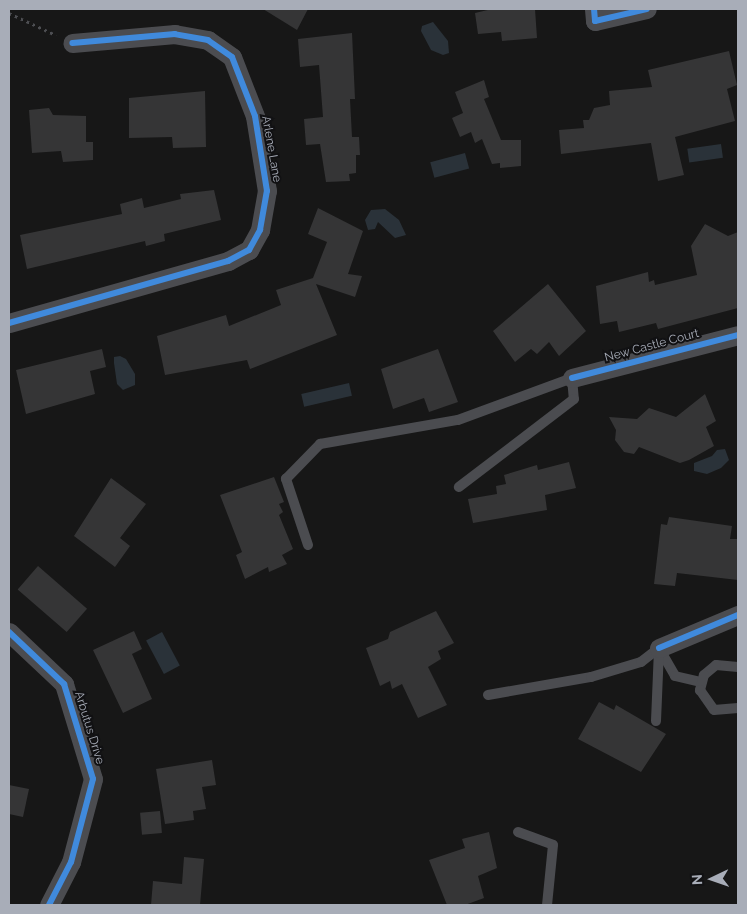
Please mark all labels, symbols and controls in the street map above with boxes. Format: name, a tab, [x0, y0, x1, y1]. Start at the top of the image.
street label: Arlene Lane	[258, 115, 284, 183]
street label: New Castle Court	[603, 326, 701, 366]
street label: Arbutus Drive	[71, 690, 107, 766]
north arrow	[687, 854, 737, 904]
text: N	[689, 874, 705, 886]

